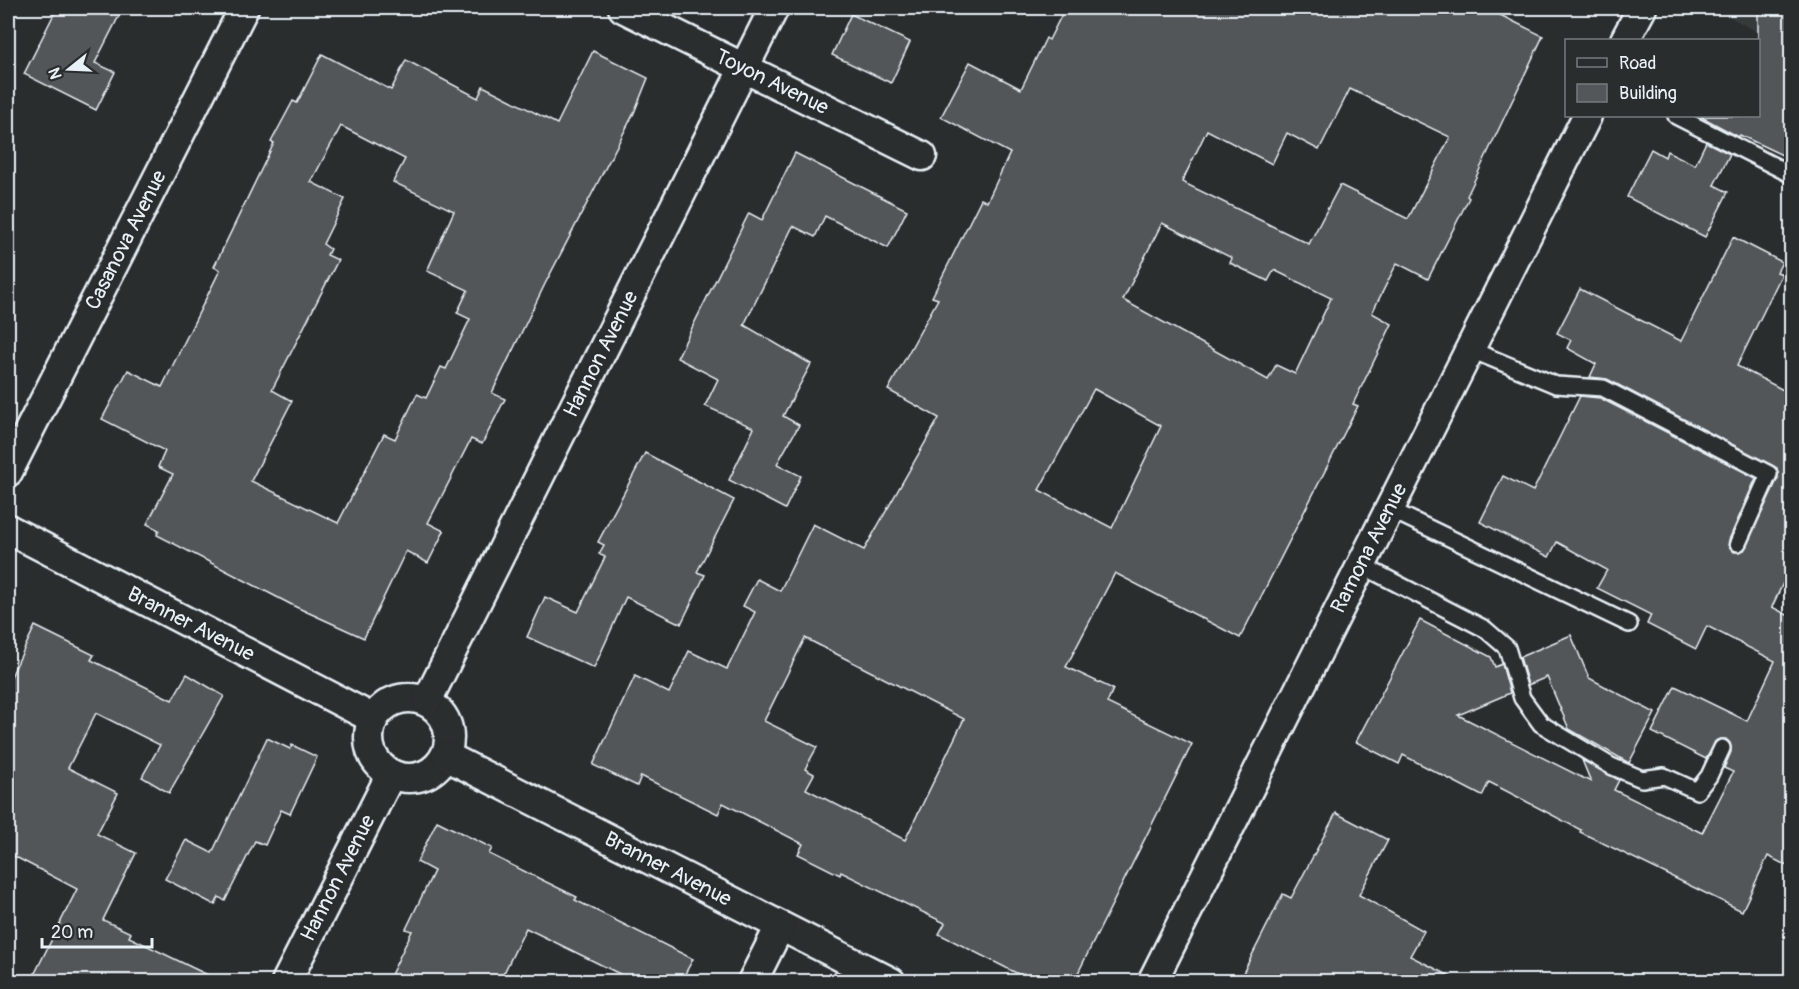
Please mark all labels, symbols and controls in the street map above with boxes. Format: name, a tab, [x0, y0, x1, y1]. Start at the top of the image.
north arrow	[39, 39, 99, 99]
legend	[1565, 39, 1760, 117]
street label: Toyon Avenue	[711, 43, 834, 121]
text: Road	[1619, 52, 1656, 75]
text: N	[44, 65, 67, 82]
text: Building	[1619, 82, 1677, 105]
street label: Casanova Avenue	[79, 165, 173, 314]
street label: Hannon Avenue	[557, 286, 645, 422]
street label: Ramona Avenue	[1325, 478, 1414, 618]
street label: Branner Avenue	[123, 580, 260, 668]
street label: Hannon Avenue	[294, 810, 382, 946]
street label: Branner Avenue	[600, 825, 737, 913]
scale bar	[42, 911, 152, 949]
text: 20 m	[51, 921, 93, 944]

